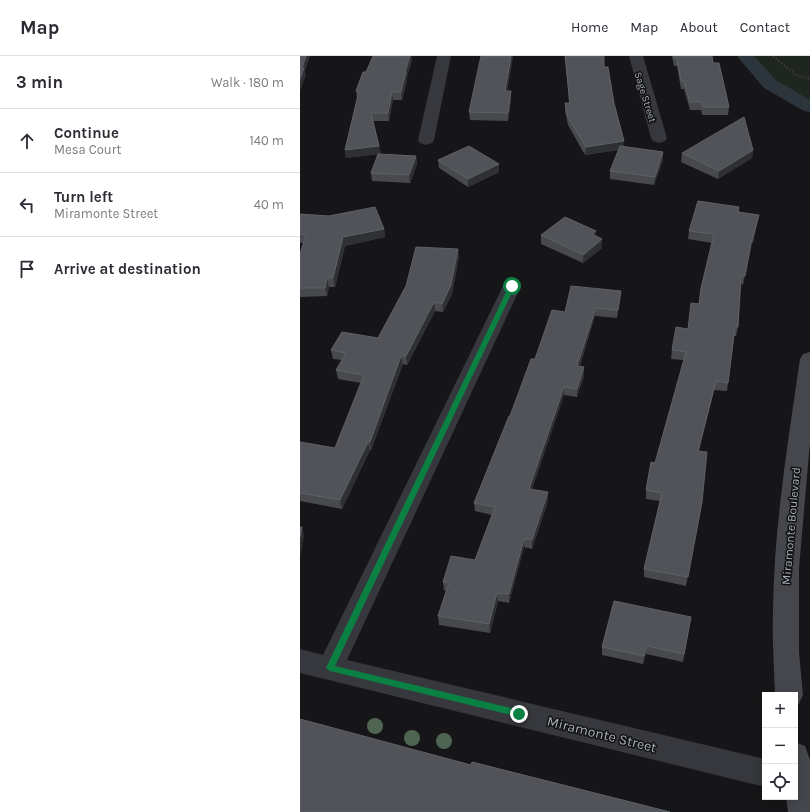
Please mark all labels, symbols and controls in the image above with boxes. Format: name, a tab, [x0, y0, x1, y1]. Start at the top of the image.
text: Map	[20, 17, 59, 39]
text: Home	[571, 19, 608, 36]
text: Map	[630, 19, 658, 36]
text: About	[680, 19, 718, 36]
text: Contact	[740, 19, 790, 36]
street label: Sage Street	[632, 71, 658, 124]
text: 3 min	[16, 72, 63, 92]
text: Walk · 180 m	[211, 75, 284, 90]
text: Continue	[54, 124, 119, 142]
icon: ahead	[16, 130, 38, 152]
text: 140 m	[249, 133, 284, 148]
text: Mesa Court	[54, 142, 121, 157]
text: Turn left	[54, 188, 113, 206]
icon: left	[16, 194, 38, 216]
text: 40 m	[254, 197, 284, 212]
text: Miramonte Street	[54, 206, 158, 221]
icon: arrive	[16, 258, 38, 280]
text: Arrive at destination	[54, 260, 201, 278]
route start	[503, 277, 521, 295]
street label: Miramonte Boulevard	[779, 467, 803, 585]
map controls	[762, 692, 798, 800]
button: +	[762, 692, 798, 728]
route end	[510, 705, 528, 723]
street label: Miramonte Street	[545, 713, 658, 756]
button: −	[762, 728, 798, 764]
button: locate	[762, 764, 798, 800]

